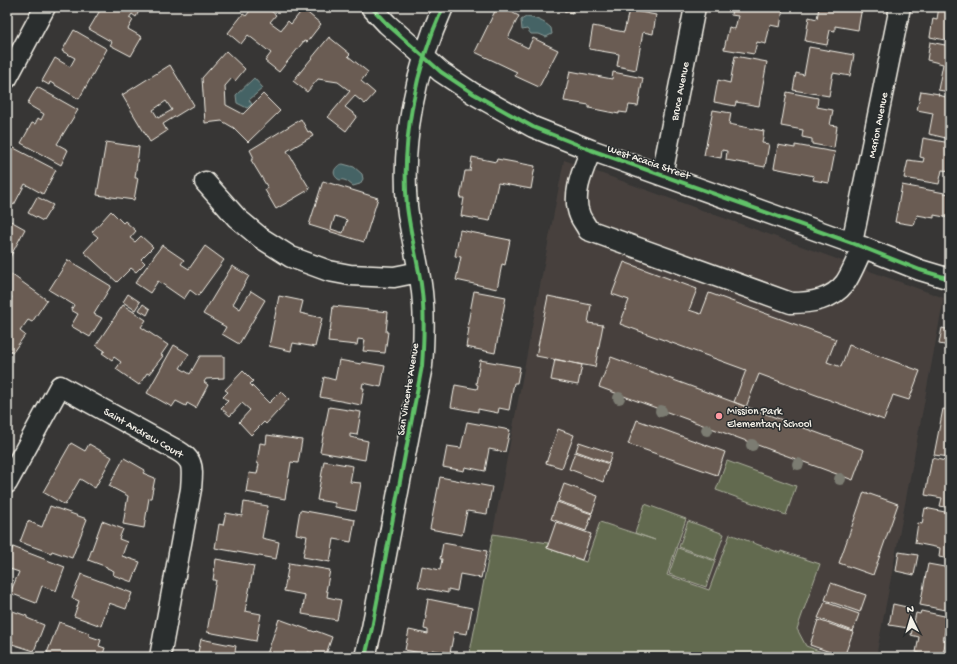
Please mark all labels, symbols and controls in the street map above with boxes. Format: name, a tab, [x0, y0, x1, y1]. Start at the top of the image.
street label: Bruce Avenue	[669, 61, 693, 123]
street label: Marion Avenue	[867, 91, 891, 159]
street label: West Acacia Street	[605, 143, 693, 183]
street label: San Vincente Avenue	[396, 342, 422, 436]
street label: Saint Andrew Court	[101, 406, 186, 462]
place label: Mission Park Elementary School	[727, 406, 812, 431]
marker: Mission Park Elementary School	[714, 411, 724, 421]
north arrow	[891, 598, 931, 638]
text: N	[906, 604, 914, 616]

